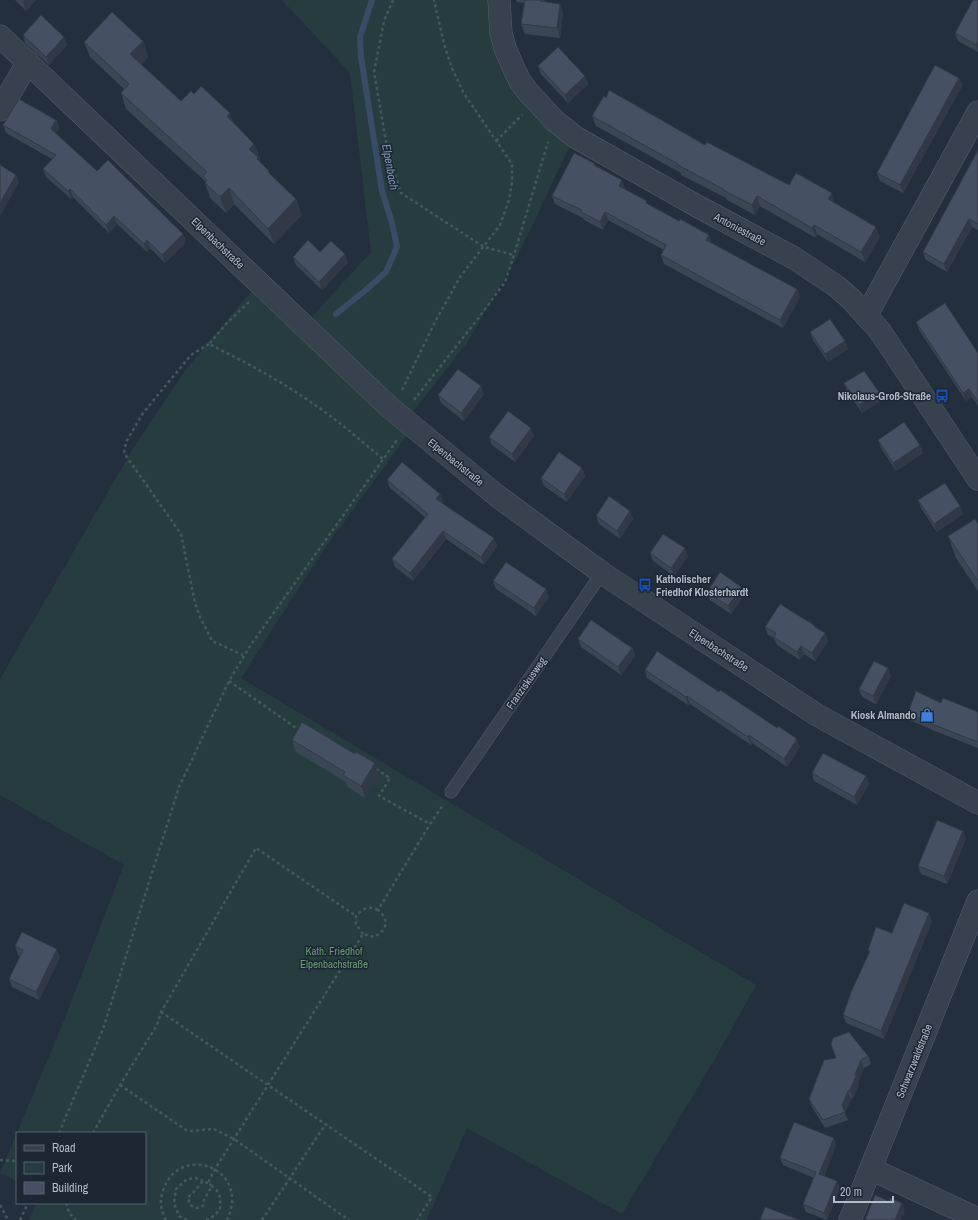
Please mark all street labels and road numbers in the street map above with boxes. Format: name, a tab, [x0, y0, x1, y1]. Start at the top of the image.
street label: Antoniestraße	[711, 209, 768, 248]
street label: Elpenbachstraße	[189, 214, 247, 272]
street label: Elpenbachstraße	[425, 435, 487, 489]
street label: Elpenbachstraße	[687, 626, 751, 674]
street label: Franziskusweg	[503, 654, 549, 712]
street label: Schwarzwaldstraße	[893, 1022, 935, 1100]

